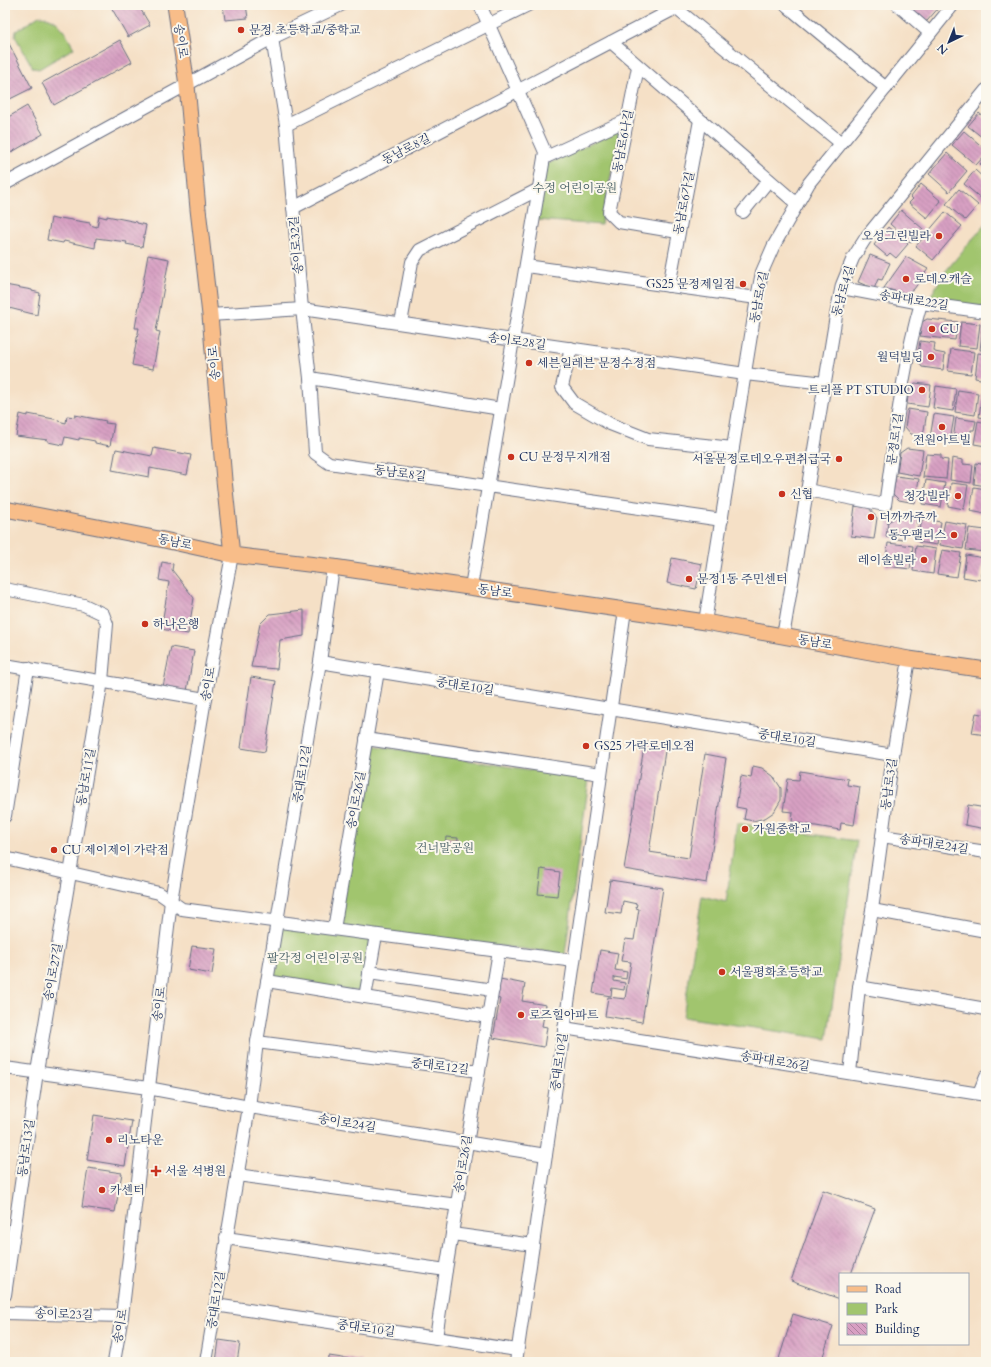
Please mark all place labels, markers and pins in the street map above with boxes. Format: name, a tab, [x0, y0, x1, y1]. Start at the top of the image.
place label: 문정 초등학교/중학교	[249, 22, 361, 38]
marker: 문정 초등학교/중학교	[236, 25, 246, 35]
place label: 오성그린빌라	[861, 228, 931, 244]
marker: 오성그린빌라	[934, 231, 944, 241]
place label: 로데오캐슬	[914, 271, 972, 287]
marker: 로데오캐슬	[901, 274, 911, 284]
place label: GS25 문정제일점	[646, 276, 735, 292]
marker: GS25 문정제일점	[738, 279, 748, 289]
place label: CU	[940, 321, 959, 337]
marker: CU	[927, 324, 937, 334]
place label: 월덕빌딩	[877, 349, 923, 365]
marker: 월덕빌딩	[926, 352, 936, 362]
place label: 세븐일레븐 문정수정점	[537, 355, 656, 371]
marker: 세븐일레븐 문정수정점	[524, 358, 534, 368]
place label: 트리플 PT STUDIO	[808, 382, 914, 398]
marker: 트리플 PT STUDIO	[917, 385, 927, 395]
marker: 전원아트빌	[937, 422, 947, 432]
place label: 전원아트빌	[913, 432, 971, 448]
place label: CU 문정무지개점	[519, 449, 611, 465]
place label: 서울문정로데오우편취급국	[692, 451, 831, 467]
marker: CU 문정무지개점	[506, 452, 516, 462]
marker: 서울문정로데오우편취급국	[834, 454, 844, 464]
place label: 신협	[790, 486, 813, 502]
place label: 청강빌라	[904, 488, 950, 504]
marker: 신협	[777, 489, 787, 499]
marker: 청강빌라	[953, 491, 963, 501]
place label: 더까까주까	[879, 509, 937, 525]
marker: 더까까주까	[866, 512, 876, 522]
place label: 동우팰리스	[888, 527, 946, 543]
marker: 동우팰리스	[949, 530, 959, 540]
place label: 레이솔빌라	[858, 552, 916, 568]
marker: 레이솔빌라	[919, 555, 929, 565]
place label: 문정1동 주민센터	[697, 571, 788, 587]
marker: 문정1동 주민센터	[684, 574, 694, 584]
place label: 하나은행	[153, 616, 199, 632]
marker: 하나은행	[140, 619, 150, 629]
place label: GS25 가락로데오점	[594, 738, 695, 754]
marker: GS25 가락로데오점	[581, 741, 591, 751]
place label: 가원중학교	[753, 821, 811, 837]
marker: 가원중학교	[740, 824, 750, 834]
place label: CU 제이제이 가락점	[62, 842, 169, 858]
marker: CU 제이제이 가락점	[49, 845, 59, 855]
place label: 서울평화초등학교	[730, 964, 823, 980]
marker: 서울평화초등학교	[717, 967, 727, 977]
place label: 로즈힐아파트	[529, 1007, 599, 1023]
marker: 로즈힐아파트	[516, 1010, 526, 1020]
place label: 리노타운	[117, 1132, 164, 1148]
marker: 리노타운	[104, 1135, 114, 1145]
place label: 서울 석병원	[165, 1163, 226, 1179]
marker: 서울 석병원	[150, 1165, 162, 1177]
place label: 카센터	[110, 1182, 145, 1198]
marker: 카센터	[97, 1185, 107, 1195]

